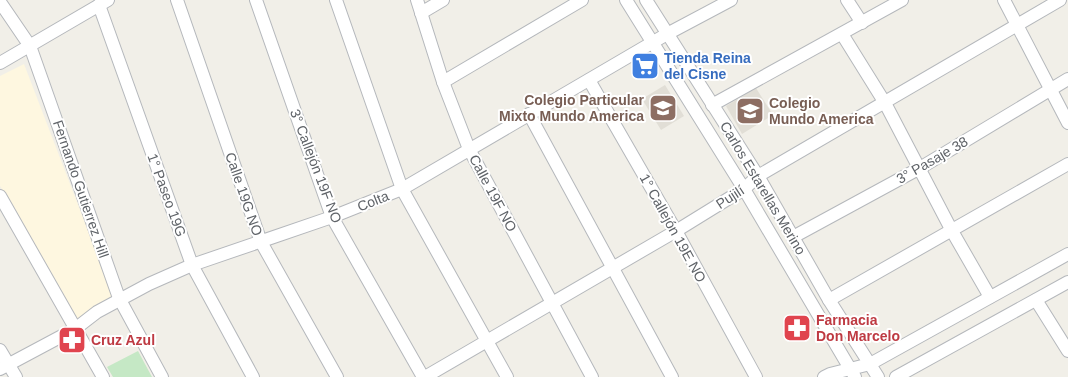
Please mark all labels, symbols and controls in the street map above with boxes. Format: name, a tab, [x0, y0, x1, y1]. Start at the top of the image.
place label: Tienda Reina del Cisne	[664, 50, 751, 82]
supermarket icon: Tienda Reina del Cisne	[630, 51, 660, 81]
place label: Colegio Particular Mixto Mundo America	[499, 92, 645, 124]
school or university icon: Colegio Particular Mixto Mundo America	[648, 93, 678, 123]
place label: Colegio Mundo America	[769, 95, 874, 127]
school or university icon: Colegio Mundo America	[735, 96, 765, 126]
street label: 3° Callejón 19F NO	[287, 107, 345, 225]
street label: Fernando Gutierrez Hill	[50, 118, 112, 260]
street label: Carlos Estarellas Merino	[717, 119, 809, 258]
street label: 3° Pasaje 38	[894, 133, 971, 187]
street label: Calle 19G NO	[222, 150, 266, 238]
street label: 1° Paseo 19G	[145, 151, 189, 239]
street label: Calle 19F NO	[466, 152, 520, 234]
street label: 1° Callejón 19E NO	[637, 171, 710, 285]
street label: Pujilí	[713, 182, 747, 212]
street label: Colta	[355, 187, 391, 215]
place label: Farmacia Don Marcelo	[816, 312, 900, 344]
pharmacy icon: Farmacia Don Marcelo	[782, 313, 812, 343]
pharmacy icon: Cruz Azul	[57, 325, 87, 355]
place label: Cruz Azul	[91, 332, 155, 348]

